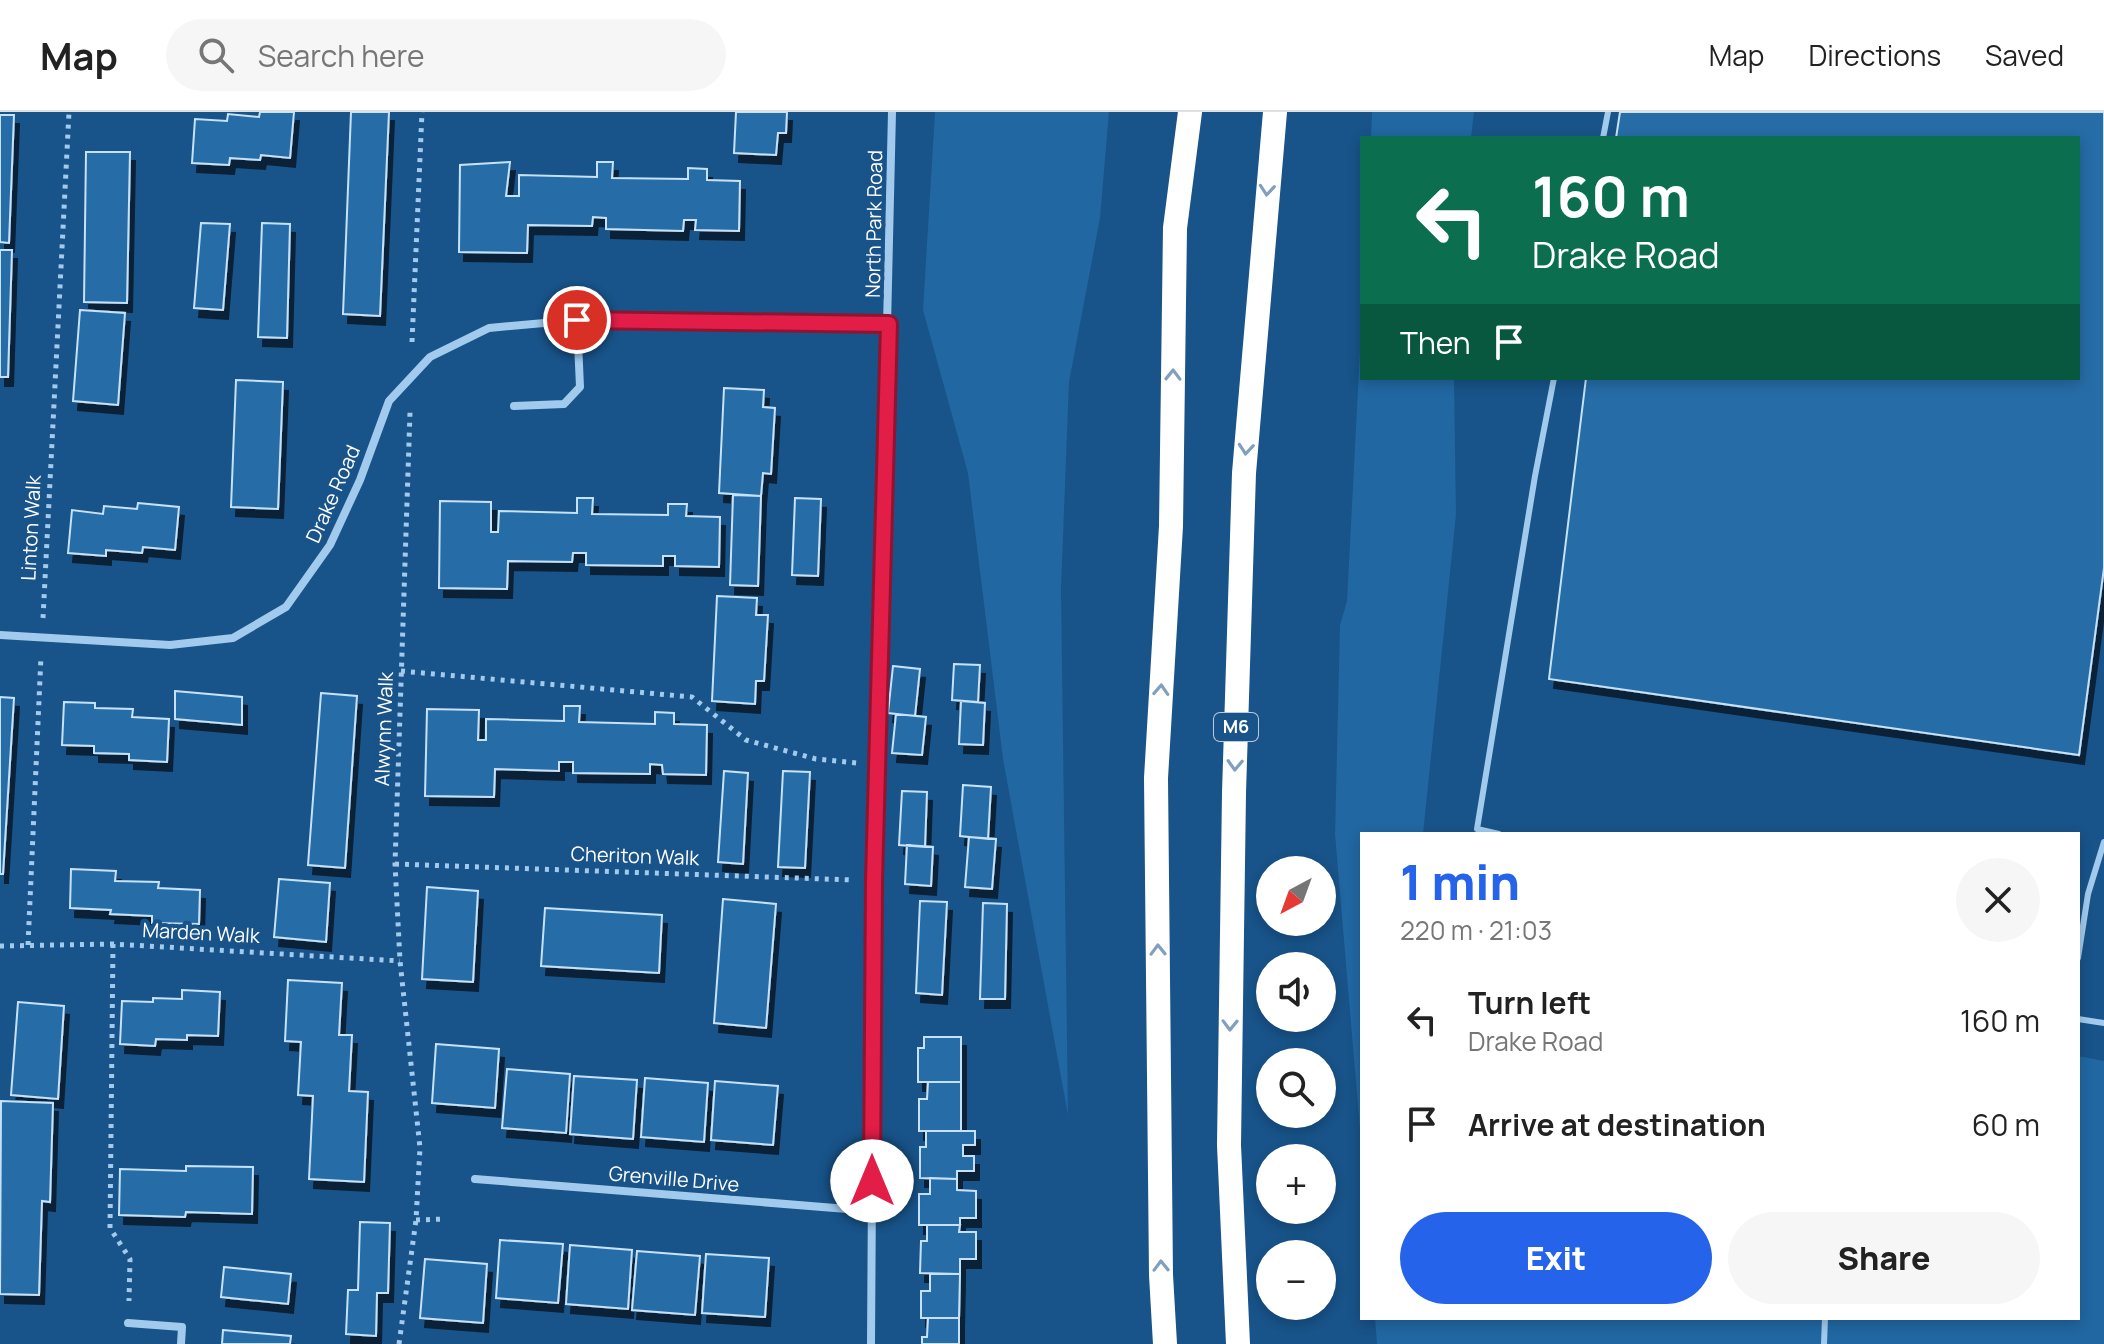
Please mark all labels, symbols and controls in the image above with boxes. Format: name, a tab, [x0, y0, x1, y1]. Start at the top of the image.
search box	[166, 19, 726, 91]
text: Map	[40, 29, 118, 81]
icon: search	[194, 33, 238, 77]
text: Search here	[258, 35, 425, 76]
text: Map	[1709, 36, 1764, 74]
text: Directions	[1808, 36, 1941, 74]
text: Saved	[1985, 36, 2064, 74]
street label: North Park Road	[859, 150, 888, 298]
text: 160 m	[1532, 157, 1690, 234]
icon: left	[1400, 168, 1504, 272]
one-way arrow	[1259, 184, 1276, 197]
text: Drake Road	[1532, 230, 1720, 279]
pin	[543, 286, 611, 354]
icon: arrive	[555, 298, 599, 342]
icon: arrive	[1487, 320, 1531, 364]
text: Then	[1400, 322, 1471, 363]
one-way arrow	[1164, 368, 1182, 381]
street label: Drake Road	[299, 441, 366, 547]
one-way arrow	[1238, 443, 1255, 456]
street label: Linton Walk	[14, 473, 47, 581]
street label: Alwynn Walk	[368, 670, 399, 787]
one-way arrow	[1152, 683, 1169, 696]
road number: M6	[1214, 713, 1258, 741]
one-way arrow	[1226, 759, 1243, 772]
street label: Cheriton Walk	[570, 840, 701, 871]
text: 1 min	[1400, 849, 1520, 914]
north arrow	[1256, 856, 1336, 936]
map controls	[1256, 856, 1336, 1320]
button: close	[1956, 858, 2040, 942]
text: 220 m · 21:03	[1400, 912, 1552, 948]
street label: Marden Walk	[142, 916, 262, 949]
one-way arrow	[1149, 943, 1167, 956]
button: sound	[1256, 952, 1336, 1032]
text: Turn left	[1468, 982, 1591, 1023]
icon: left	[1400, 998, 1444, 1042]
text: 160 m	[1960, 1000, 2040, 1041]
one-way arrow	[1222, 1019, 1239, 1032]
text: Drake Road	[1468, 1023, 1603, 1059]
button: search	[1256, 1048, 1336, 1128]
icon: arrive	[1400, 1102, 1444, 1146]
text: Arrive at destination	[1468, 1104, 1766, 1145]
text: 60 m	[1972, 1104, 2040, 1145]
position arrow	[830, 1139, 914, 1223]
button: +	[1256, 1144, 1336, 1224]
street label: Grenville Drive	[608, 1159, 740, 1198]
button: Exit	[1400, 1212, 1712, 1304]
button: Share	[1728, 1212, 2040, 1304]
button: −	[1256, 1240, 1336, 1320]
one-way arrow	[1152, 1259, 1169, 1272]

